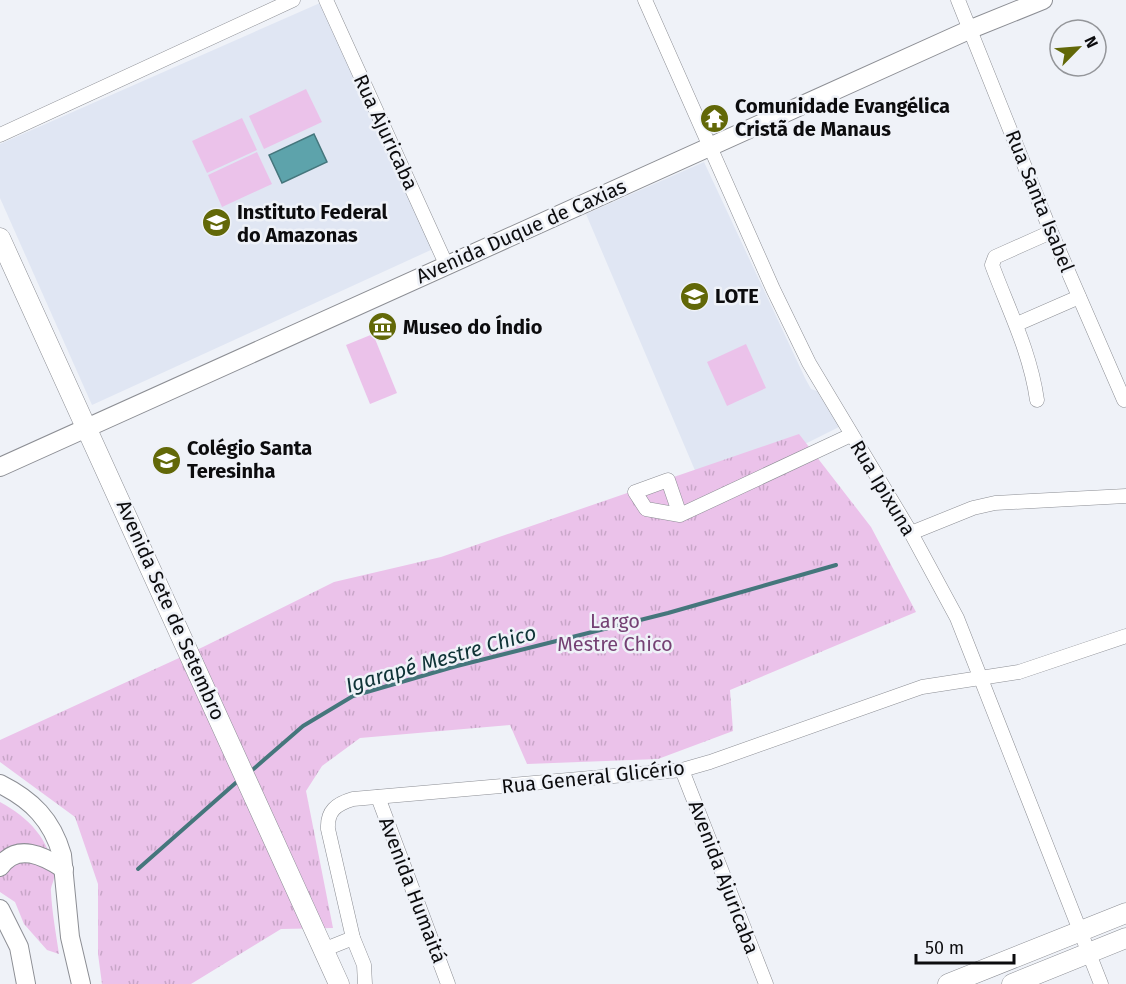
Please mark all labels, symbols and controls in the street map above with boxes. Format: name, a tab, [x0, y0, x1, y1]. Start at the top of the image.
north arrow	[1048, 18, 1108, 78]
text: N	[1080, 33, 1102, 51]
street label: Rua Ajuricaba	[349, 70, 423, 194]
place label: Comunidade Evangélica Cristã de Manaus	[735, 94, 950, 141]
temple icon: Comunidade Evangélica Cristã de Manaus	[698, 102, 730, 134]
street label: Rua Santa Isabel	[1001, 126, 1080, 276]
street label: Avenida Duque de Caxias	[412, 174, 630, 288]
place label: Instituto Federal do Amazonas	[237, 200, 388, 247]
school or university icon: Instituto Federal do Amazonas	[200, 207, 232, 239]
school or university icon: LOTE	[678, 280, 710, 312]
place label: LOTE	[715, 284, 759, 308]
museum icon: Museo do Índio	[366, 311, 398, 343]
place label: Museo do Índio	[403, 314, 543, 339]
place label: Colégio Santa Teresinha	[187, 436, 312, 483]
street label: Rua Ipixuna	[845, 436, 921, 540]
school or university icon: Colégio Santa Teresinha	[150, 444, 182, 476]
street label: Avenida Sete de Setembro	[112, 496, 230, 724]
park label: Largo Mestre Chico	[557, 609, 673, 656]
water label: Igarapé Mestre Chico	[343, 619, 539, 699]
street label: Rua General Glicério	[500, 755, 686, 799]
street label: Avenida Ajuricaba	[684, 797, 764, 957]
street label: Avenida Humaitá	[374, 814, 452, 966]
scale bar	[916, 927, 1014, 965]
text: 50 m	[925, 937, 964, 959]

